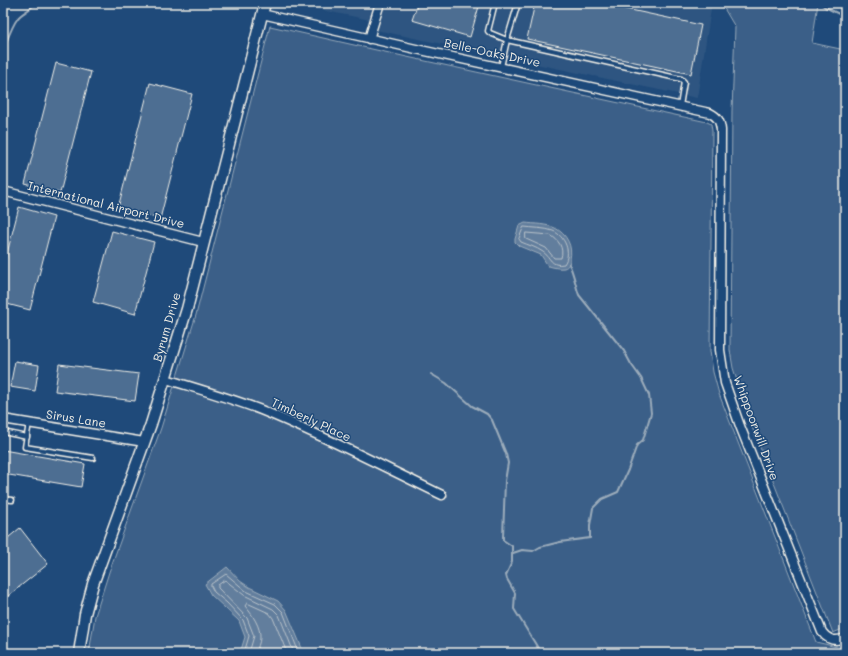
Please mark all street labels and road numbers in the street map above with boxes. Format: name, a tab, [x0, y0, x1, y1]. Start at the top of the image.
street label: Belle-Oaks Drive	[443, 34, 542, 70]
street label: International Airport Drive	[26, 177, 186, 231]
street label: Byrum Drive	[149, 290, 184, 363]
street label: Whippoorwill Drive	[731, 373, 783, 482]
street label: Timberly Place	[269, 394, 354, 445]
street label: Sirus Lane	[45, 405, 107, 431]

